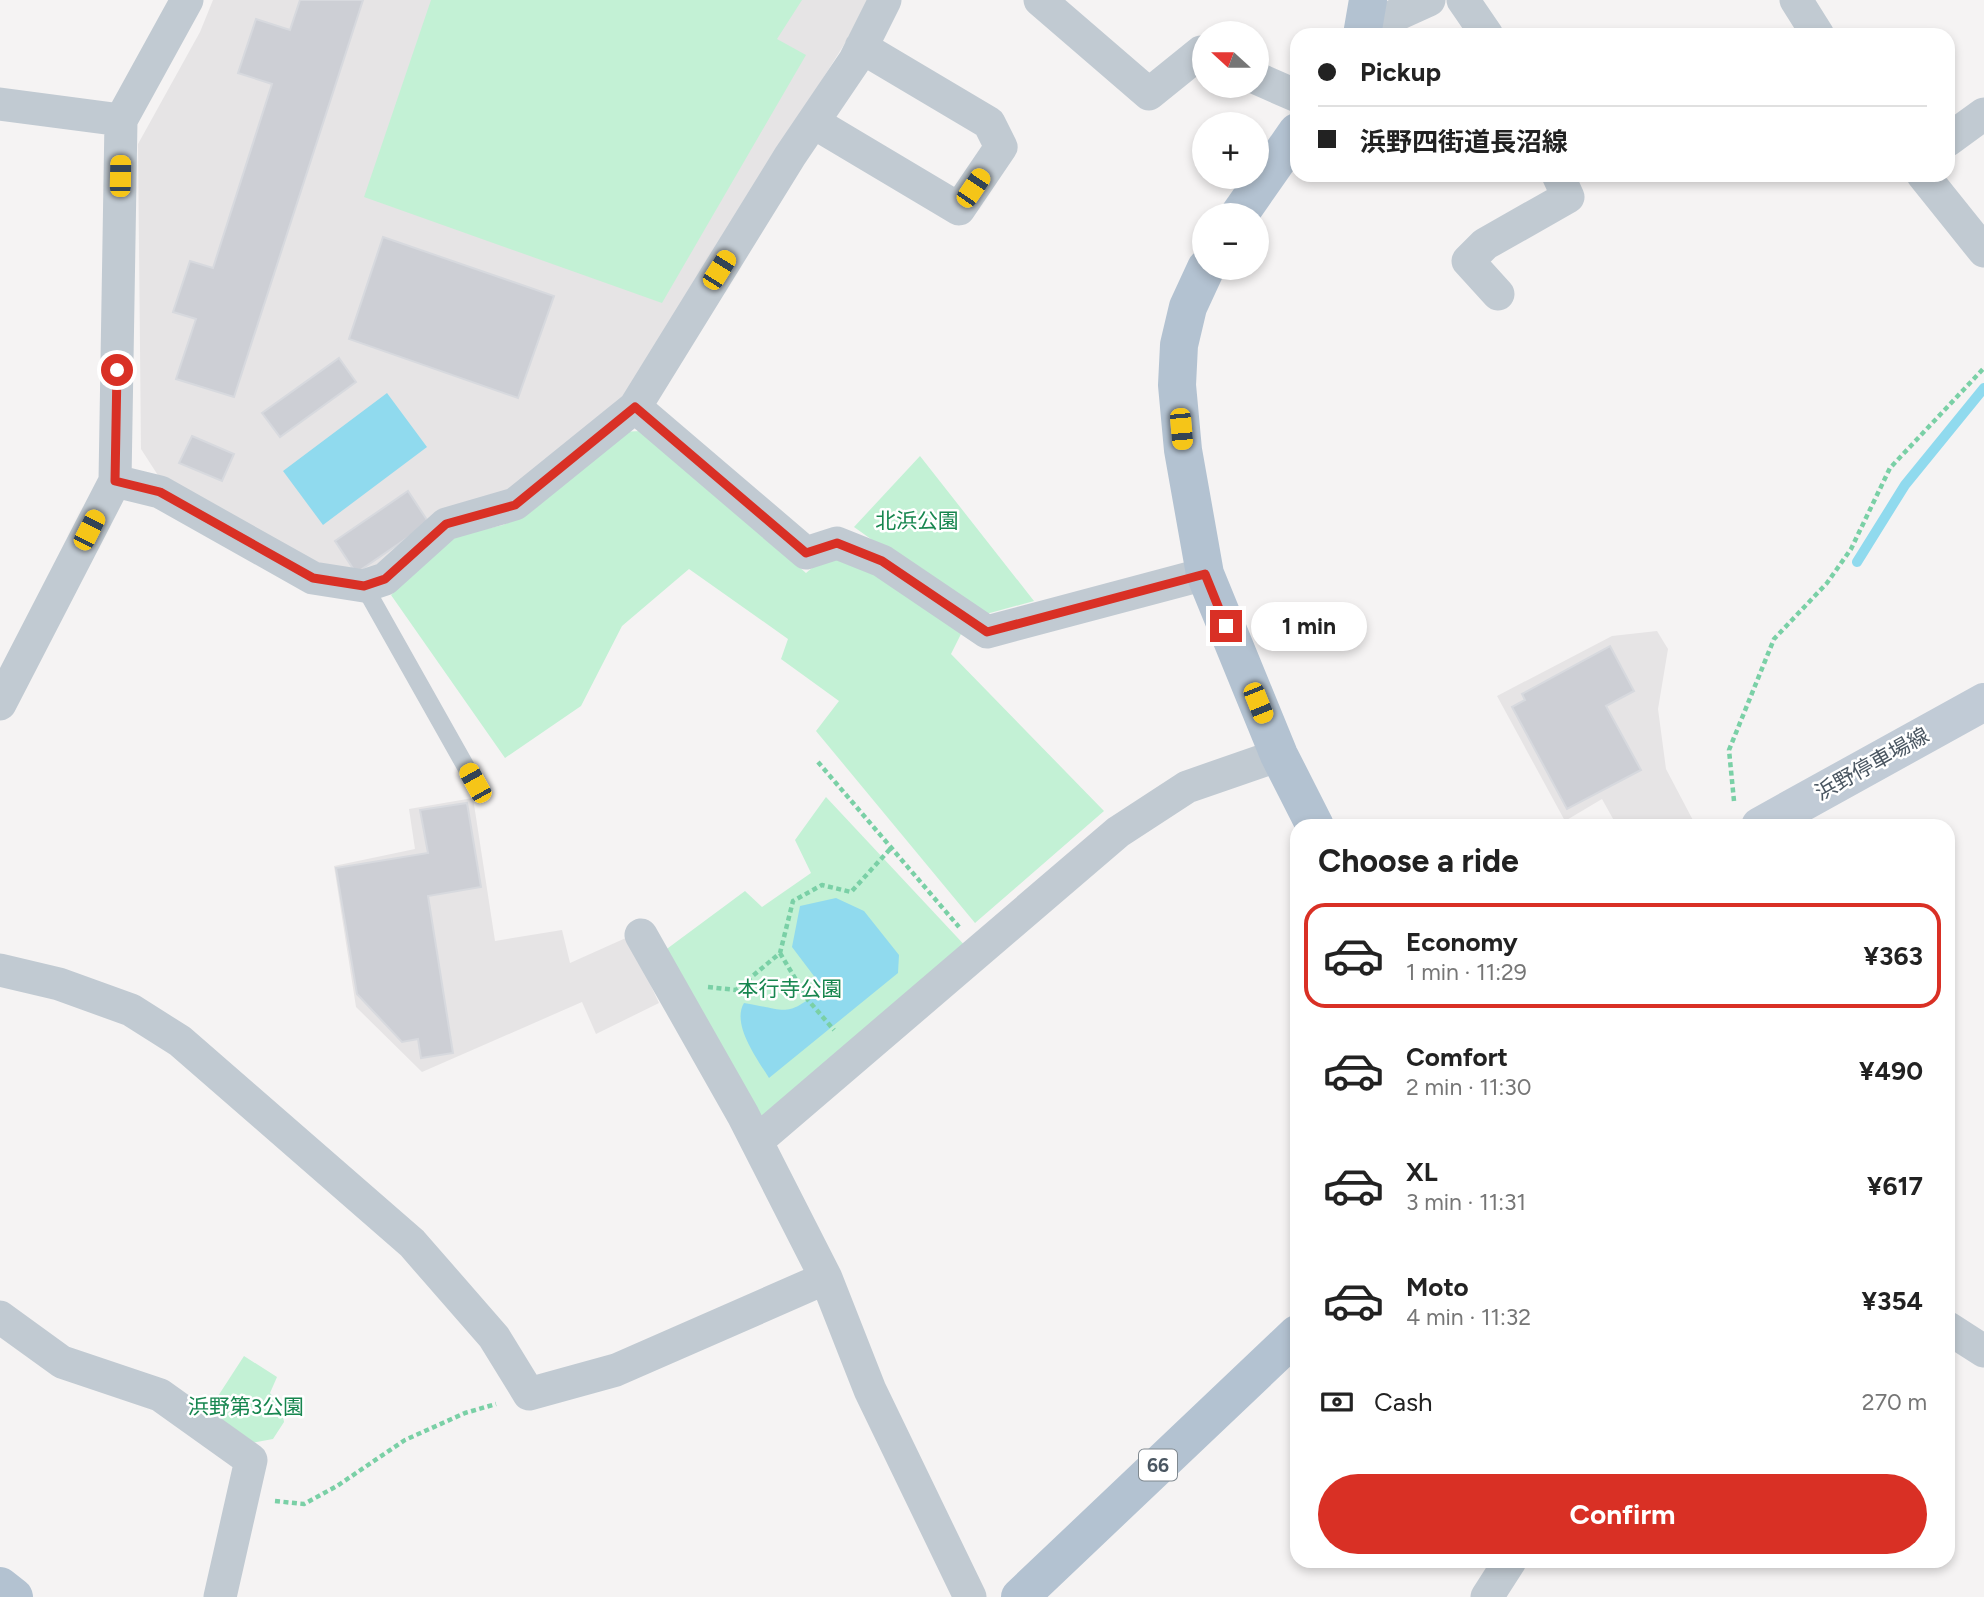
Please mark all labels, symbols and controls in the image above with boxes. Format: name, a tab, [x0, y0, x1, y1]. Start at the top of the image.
north arrow	[1192, 21, 1269, 98]
map controls	[1192, 21, 1269, 280]
text: Pickup	[1360, 56, 1441, 88]
button: +	[1192, 112, 1269, 189]
text: 浜野四街道長沼線	[1360, 126, 1568, 158]
car	[110, 155, 131, 197]
car	[953, 165, 994, 211]
button: −	[1192, 203, 1269, 280]
car	[699, 247, 740, 293]
route start	[101, 354, 133, 386]
car	[1169, 407, 1194, 451]
car	[71, 507, 108, 553]
park label: 北浜公園	[875, 508, 959, 533]
callout: 1 min	[1250, 602, 1366, 650]
route end	[1210, 610, 1242, 642]
text: 1 min	[1282, 612, 1336, 640]
car	[1241, 680, 1276, 726]
street label: 浜野停車場線	[1811, 722, 1933, 805]
car	[456, 760, 495, 806]
text: Choose a ride	[1318, 842, 1519, 880]
icon: car	[1322, 924, 1385, 987]
text: Economy	[1406, 926, 1518, 958]
text: ¥363	[1864, 940, 1923, 972]
text: 1 min · 11:29	[1406, 958, 1527, 986]
park label: 本行寺公園	[738, 976, 843, 1001]
icon: car	[1322, 1039, 1385, 1102]
text: Comfort	[1406, 1041, 1508, 1073]
text: ¥490	[1859, 1055, 1923, 1087]
text: 2 min · 11:30	[1406, 1073, 1532, 1101]
icon: car	[1322, 1154, 1385, 1217]
text: XL	[1406, 1156, 1438, 1188]
text: ¥617	[1867, 1170, 1923, 1202]
text: 3 min · 11:31	[1406, 1188, 1526, 1216]
icon: car	[1322, 1269, 1385, 1332]
text: Moto	[1406, 1271, 1469, 1303]
text: ¥354	[1861, 1285, 1923, 1317]
text: 4 min · 11:32	[1406, 1303, 1531, 1331]
icon: cash	[1318, 1383, 1356, 1421]
text: Cash	[1374, 1386, 1433, 1418]
text: 270 m	[1862, 1388, 1927, 1416]
park label: 浜野第3公園	[188, 1394, 304, 1419]
road number: 66	[1139, 1450, 1177, 1480]
button: Confirm	[1318, 1474, 1927, 1554]

